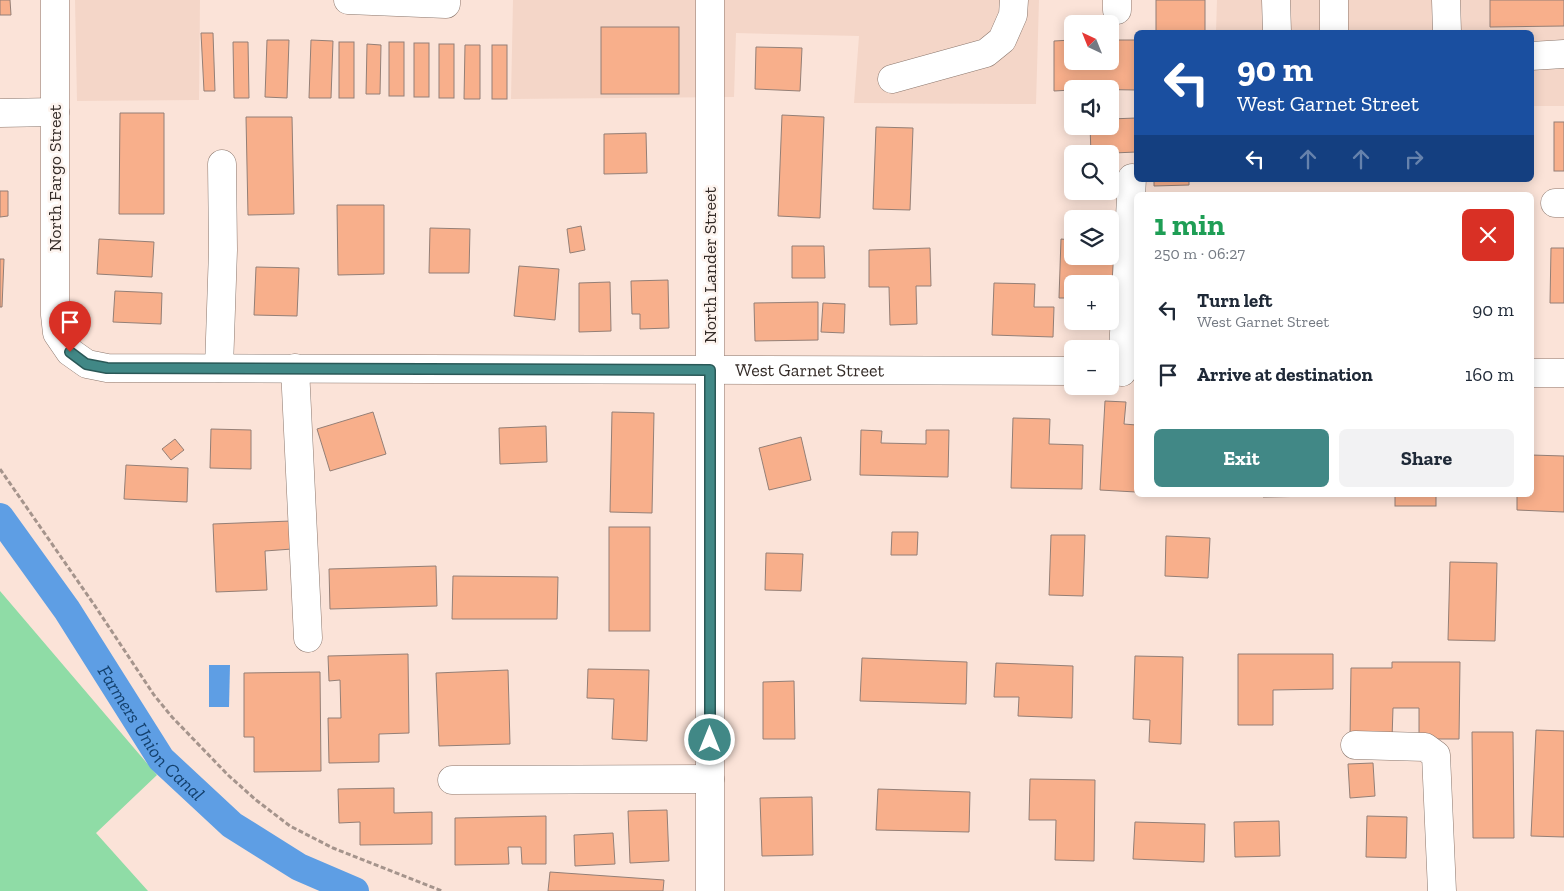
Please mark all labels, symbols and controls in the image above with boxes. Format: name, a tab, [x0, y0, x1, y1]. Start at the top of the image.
north arrow	[1064, 15, 1119, 70]
map controls	[1064, 15, 1119, 395]
text: 90 m	[1237, 48, 1313, 90]
icon: left	[1154, 50, 1219, 115]
button: sound	[1064, 80, 1119, 135]
text: West Garnet Street	[1237, 90, 1419, 117]
street label: North Fargo Street	[44, 104, 66, 252]
button: search	[1064, 145, 1119, 200]
icon: left	[1241, 145, 1269, 173]
icon: ahead	[1294, 145, 1322, 173]
icon: ahead	[1347, 145, 1375, 173]
icon: right	[1400, 145, 1428, 173]
street label: North Lander Street	[699, 187, 721, 343]
text: 1 min	[1154, 207, 1225, 243]
button: close	[1462, 209, 1514, 261]
button: layers	[1064, 210, 1119, 265]
text: 250 m · 06:27	[1154, 244, 1245, 263]
button: +	[1064, 275, 1119, 330]
text: Turn left	[1197, 289, 1272, 312]
icon: left	[1154, 296, 1182, 324]
text: 90 m	[1472, 298, 1514, 321]
pin	[49, 301, 91, 352]
icon: arrive	[56, 308, 84, 336]
text: West Garnet Street	[1197, 312, 1329, 331]
button: −	[1064, 340, 1119, 395]
street label: West Garnet Street	[735, 359, 884, 381]
icon: arrive	[1154, 361, 1182, 389]
text: Arrive at destination	[1197, 363, 1373, 386]
text: 160 m	[1465, 363, 1514, 386]
button: Exit	[1154, 429, 1329, 487]
button: Share	[1339, 429, 1514, 487]
water label: Farmers Union Canal	[93, 661, 209, 805]
position arrow	[683, 713, 735, 765]

